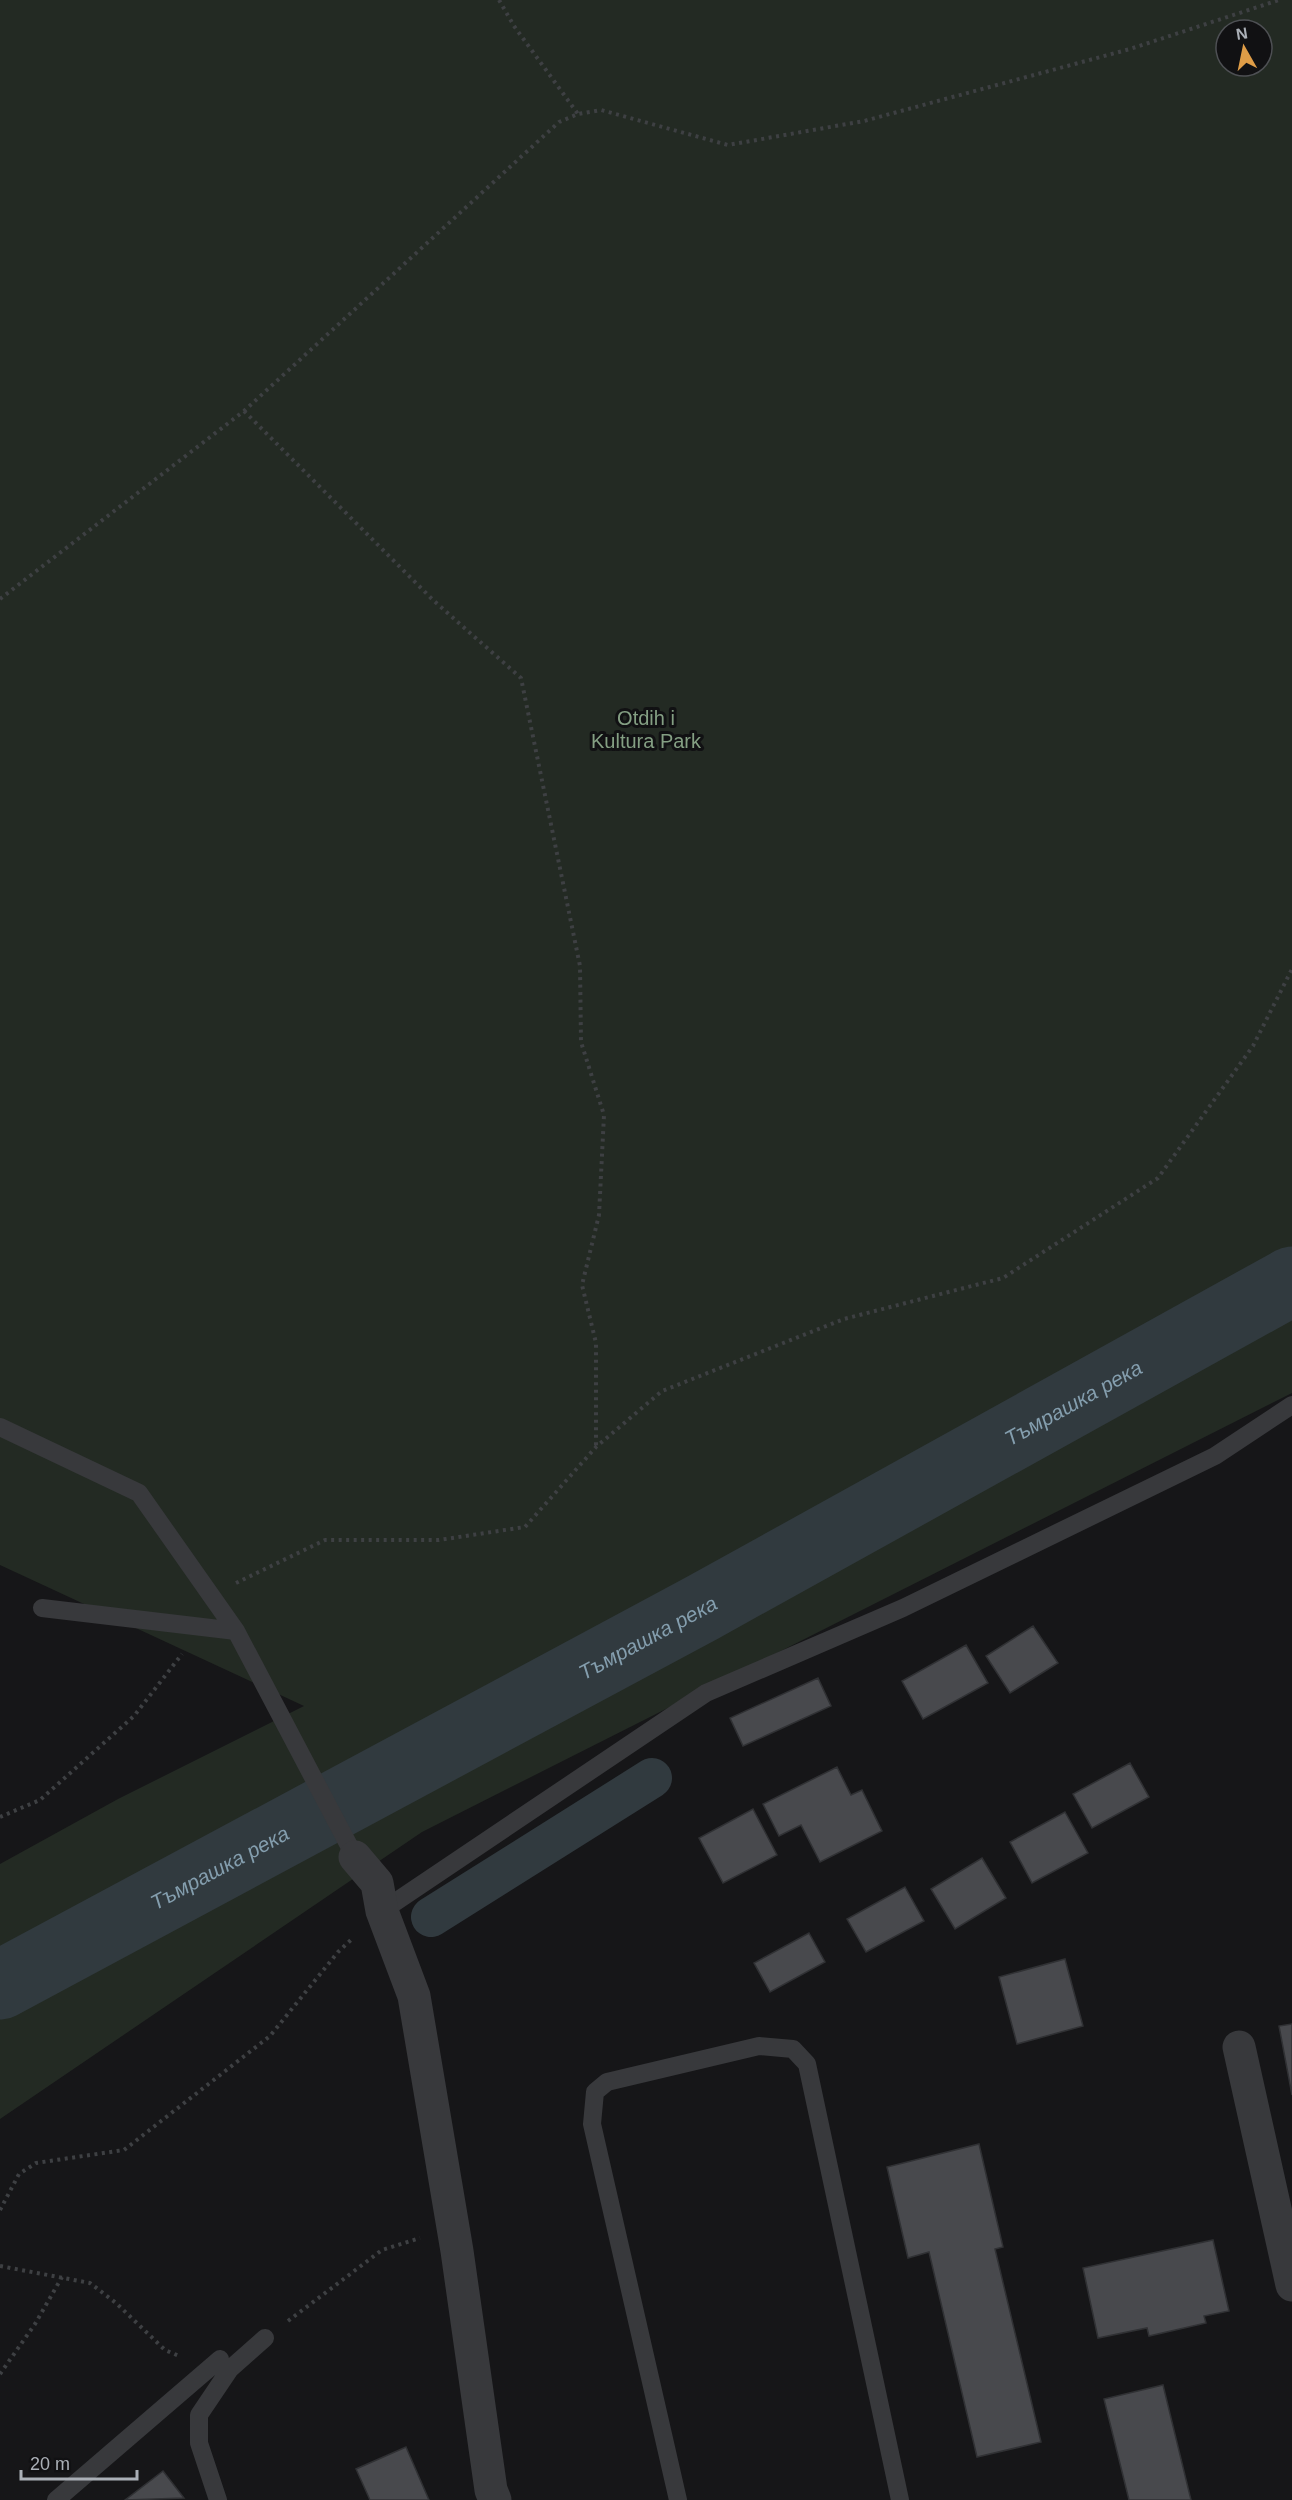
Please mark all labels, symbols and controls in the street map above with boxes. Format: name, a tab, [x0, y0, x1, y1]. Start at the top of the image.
north arrow	[1214, 18, 1274, 78]
text: N	[1235, 24, 1249, 43]
park label: Otdih i Kultura Park	[591, 707, 702, 752]
water label: Тъмрашка река	[1000, 1355, 1146, 1450]
water label: Тъмрашка река	[574, 1591, 721, 1684]
water label: Тъмрашка река	[146, 1821, 292, 1914]
scale bar	[21, 2443, 136, 2481]
text: 20 m	[30, 2454, 70, 2474]

